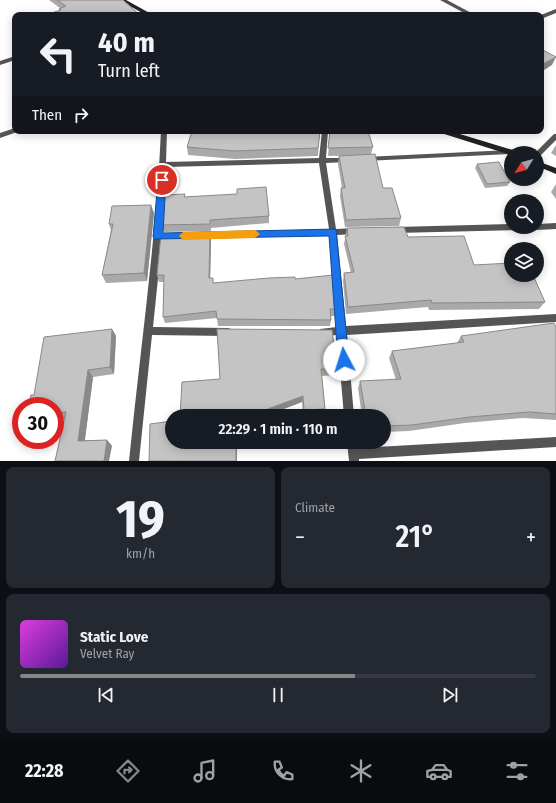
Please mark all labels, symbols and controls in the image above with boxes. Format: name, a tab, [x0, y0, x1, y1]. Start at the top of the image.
text: 40 m	[98, 26, 155, 59]
icon: left	[32, 28, 84, 80]
text: Turn left	[98, 60, 160, 82]
icon: right	[70, 104, 92, 126]
text: Then	[32, 106, 62, 124]
north arrow	[504, 146, 544, 186]
map controls	[504, 146, 544, 282]
pin	[145, 163, 179, 197]
icon: arrive	[151, 169, 173, 191]
button: search	[504, 194, 544, 234]
button: layers	[504, 242, 544, 282]
position arrow	[323, 339, 365, 381]
speed limit sign: 30	[12, 397, 64, 449]
text: 22:29 · 1 min · 110 m	[219, 420, 337, 438]
text: 19	[116, 488, 165, 551]
text: Climate	[295, 500, 335, 515]
text: 21°	[396, 519, 435, 555]
text: −	[295, 524, 305, 551]
text: +	[526, 524, 536, 551]
text: km/h	[126, 546, 155, 561]
text: Static Love	[80, 628, 148, 646]
text: Velvet Ray	[80, 646, 134, 661]
icon: previous	[95, 684, 117, 706]
icon: pause	[267, 684, 289, 706]
icon: next	[439, 684, 461, 706]
icon: directions	[114, 757, 142, 785]
icon: music	[191, 757, 219, 785]
icon: phone	[269, 757, 297, 785]
icon: climate	[347, 757, 375, 785]
icon: car	[425, 757, 453, 785]
icon: filters	[503, 757, 531, 785]
text: 22:28	[25, 760, 64, 782]

